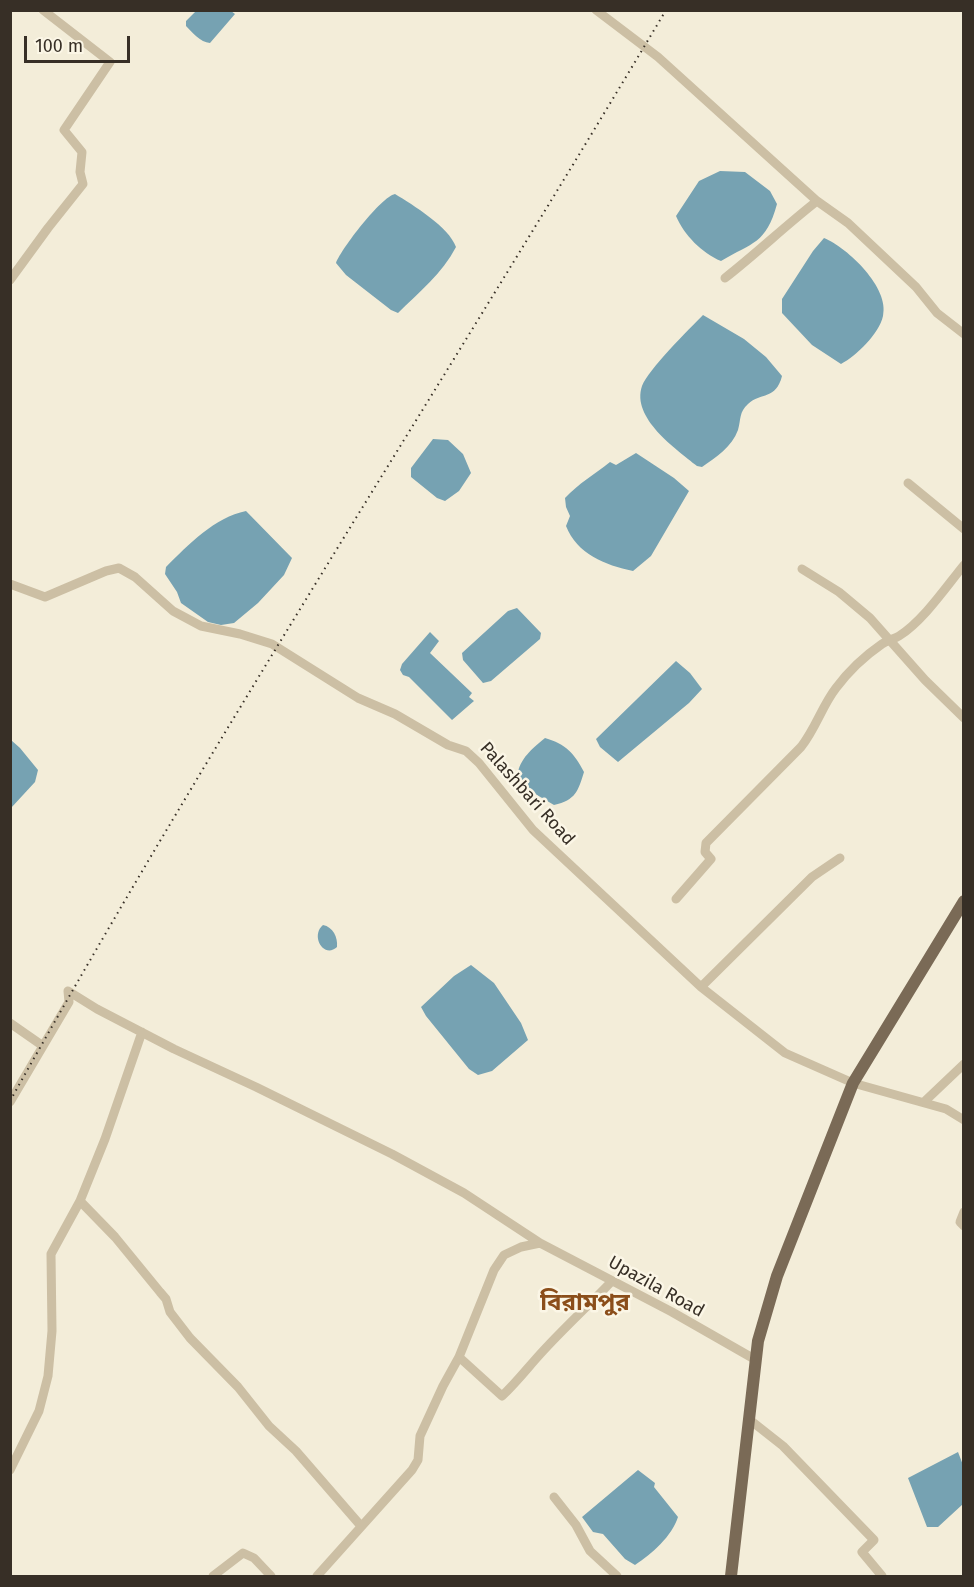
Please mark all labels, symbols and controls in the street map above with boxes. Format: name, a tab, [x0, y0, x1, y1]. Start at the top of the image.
scale bar	[27, 24, 134, 62]
text: 100 m	[35, 35, 83, 57]
street label: Palashbari Road	[475, 738, 579, 850]
street label: Upazila Road	[604, 1252, 708, 1322]
district label: বিরামপুর	[540, 1289, 630, 1317]

